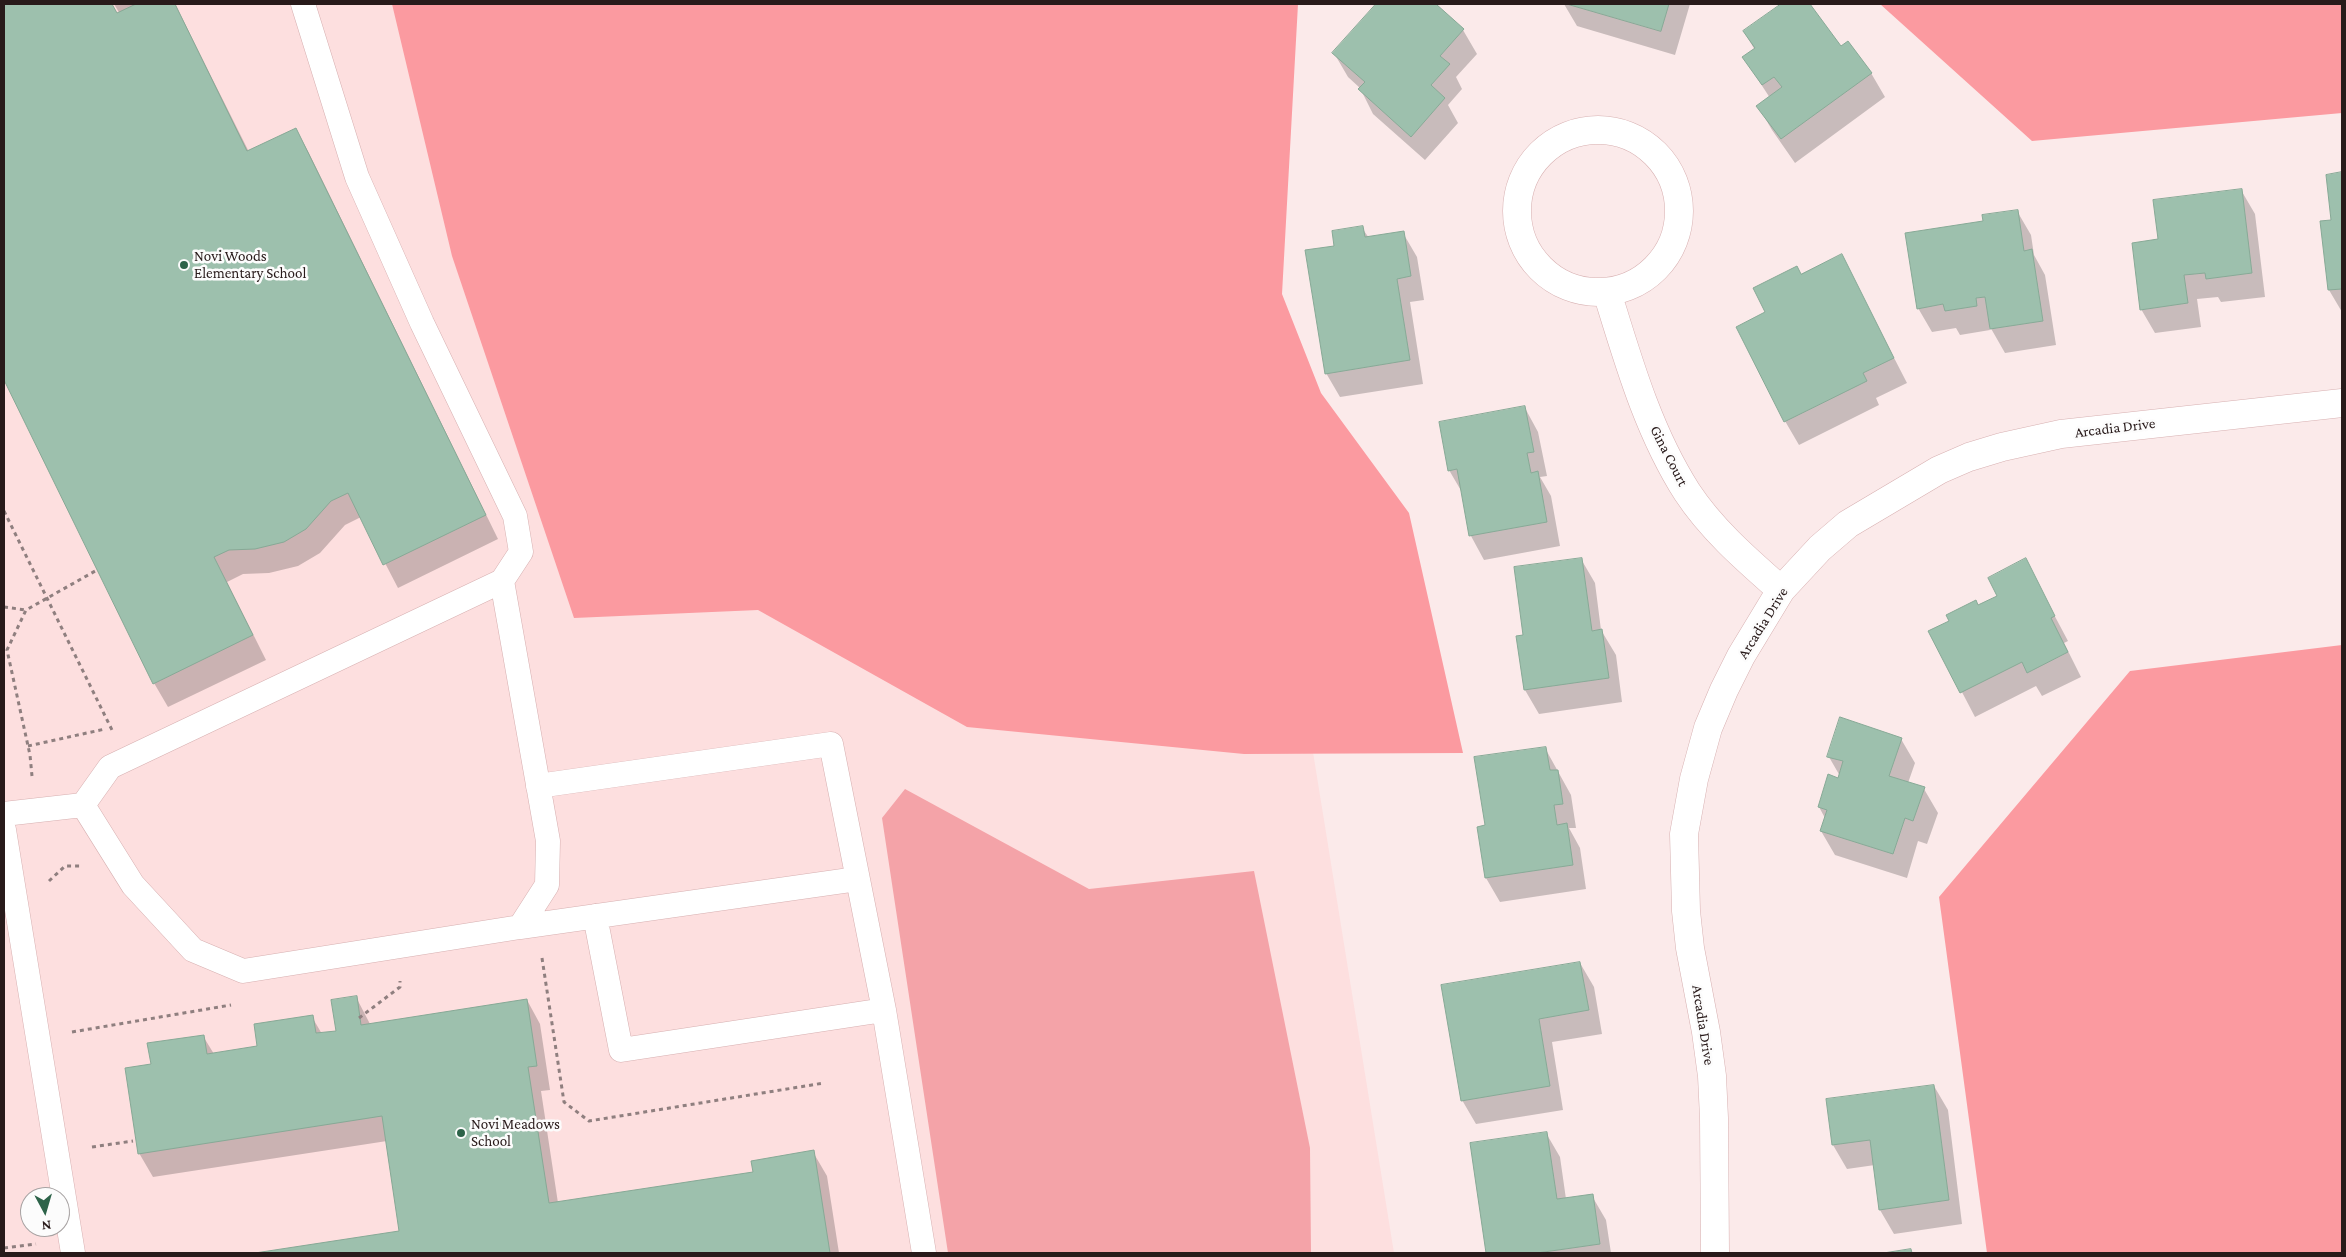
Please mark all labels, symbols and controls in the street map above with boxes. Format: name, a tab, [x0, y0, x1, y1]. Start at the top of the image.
place label: Novi Woods Elementary School	[194, 247, 306, 282]
marker: Novi Woods Elementary School	[178, 259, 190, 271]
street label: Arcadia Drive	[2074, 414, 2156, 442]
street label: Gina Court	[1646, 423, 1692, 489]
street label: Arcadia Drive	[1734, 584, 1792, 662]
street label: Arcadia Drive	[1688, 984, 1718, 1066]
place label: Novi Meadows School	[471, 1115, 560, 1150]
marker: Novi Meadows School	[455, 1127, 467, 1139]
north arrow	[20, 1187, 70, 1237]
text: N	[41, 1217, 52, 1234]

